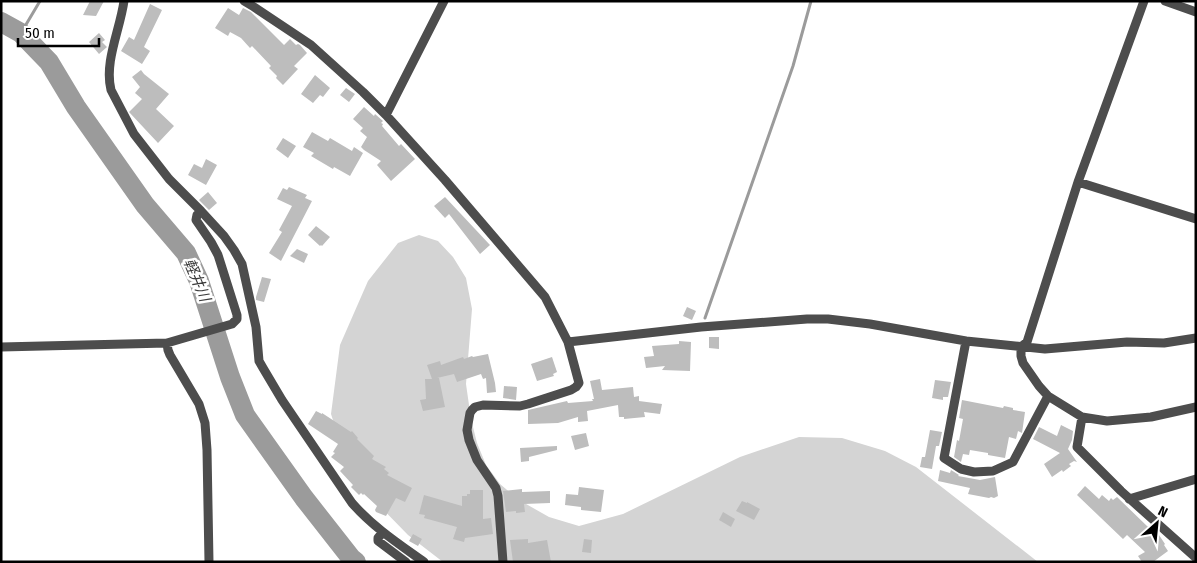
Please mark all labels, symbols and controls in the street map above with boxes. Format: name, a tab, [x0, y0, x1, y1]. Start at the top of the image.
scale bar	[18, 15, 99, 47]
text: 50 m	[25, 24, 55, 42]
water label: 軽井川	[180, 256, 215, 306]
north arrow	[1132, 498, 1182, 548]
text: N	[1155, 502, 1170, 521]

